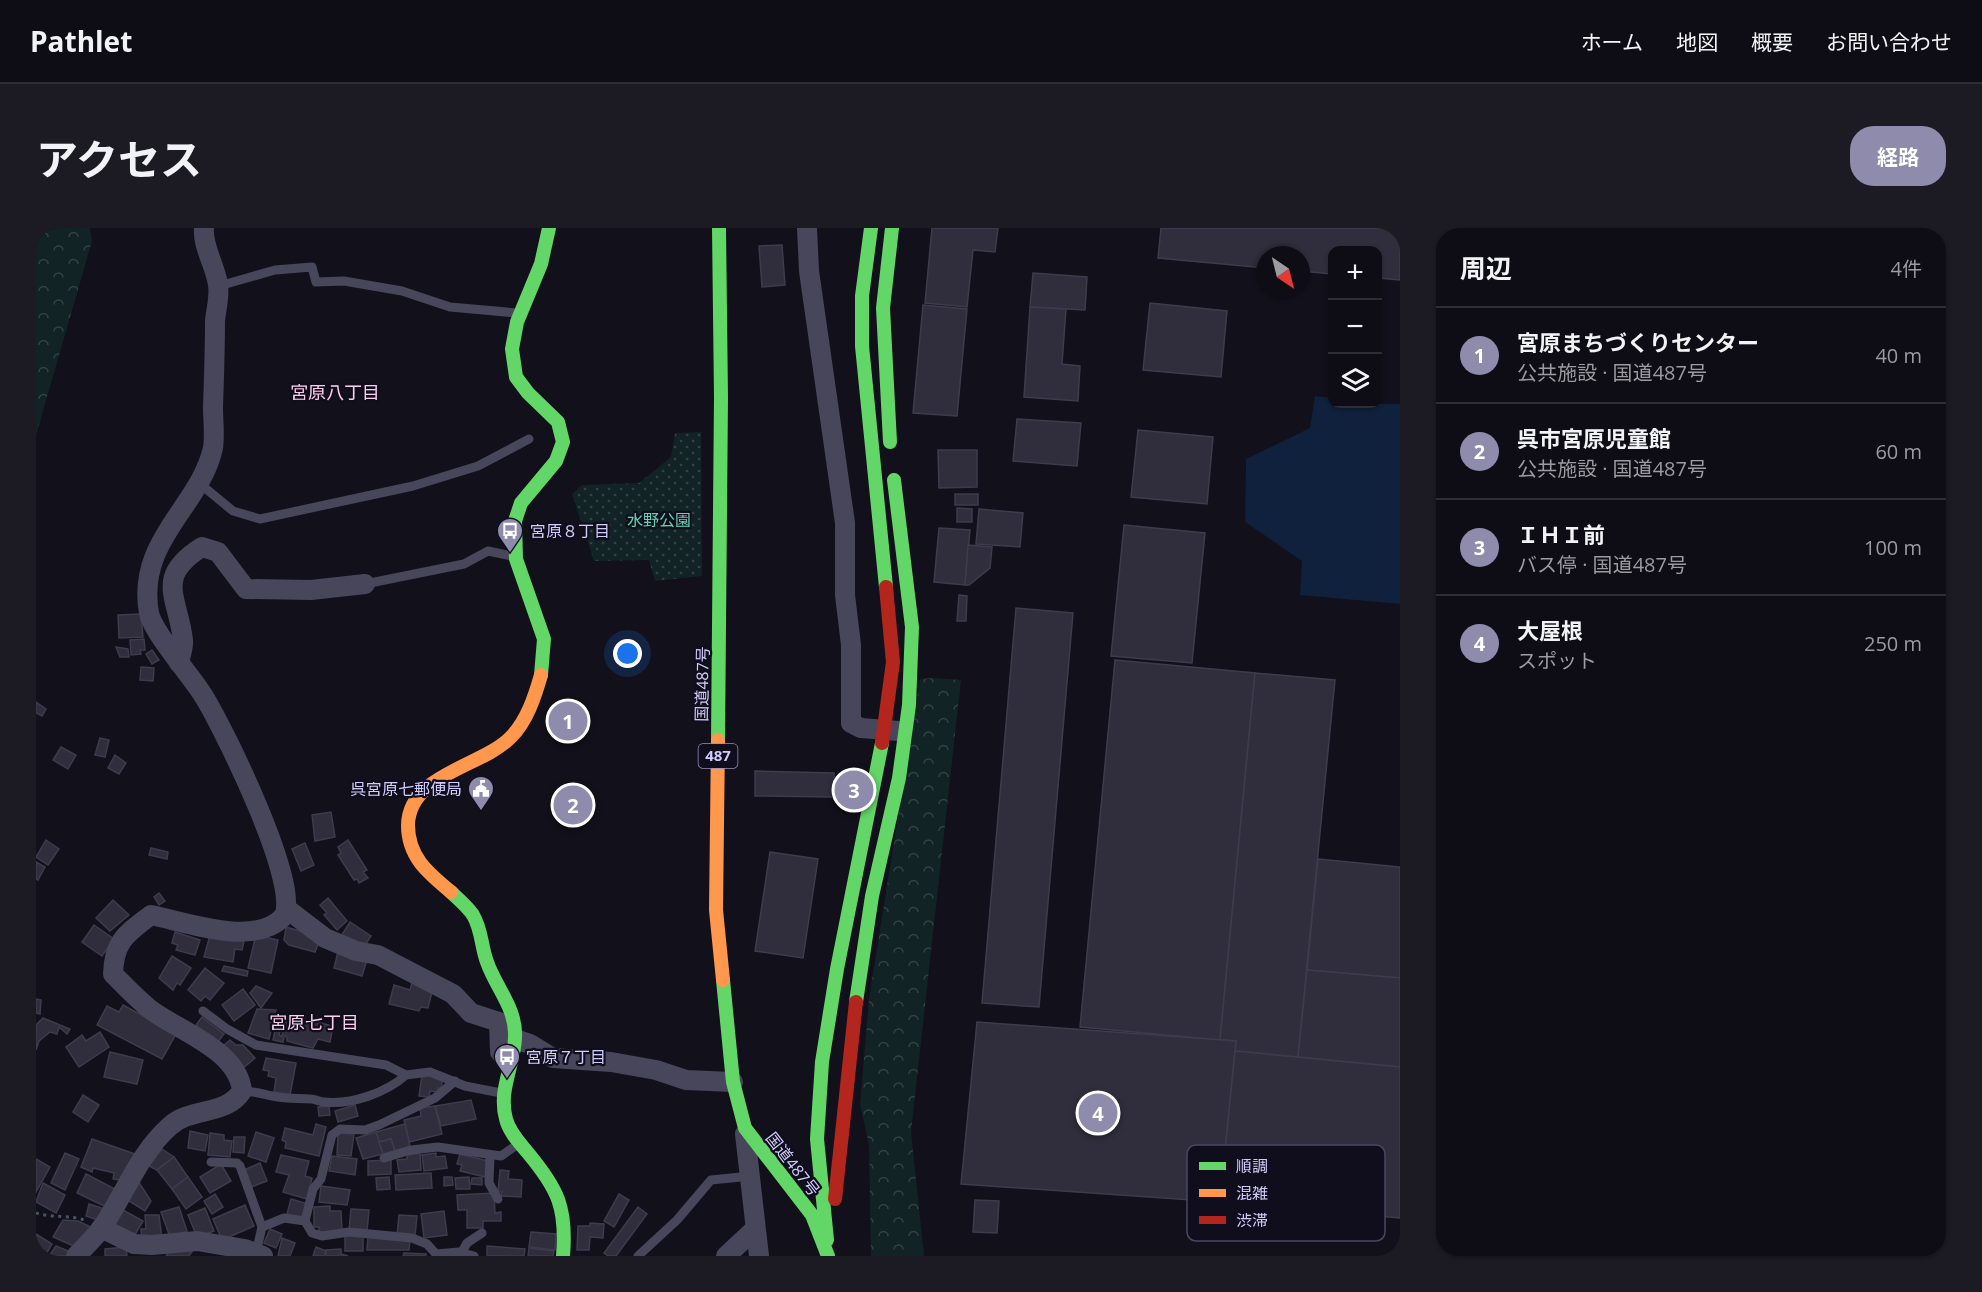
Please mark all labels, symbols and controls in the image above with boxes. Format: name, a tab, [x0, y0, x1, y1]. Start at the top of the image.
text: Pathlet	[30, 22, 132, 60]
text: ホーム	[1581, 28, 1643, 56]
text: 地図	[1676, 28, 1718, 56]
text: 概要	[1751, 28, 1793, 56]
text: お問い合わせ	[1826, 28, 1952, 56]
button: 経路	[1850, 126, 1946, 186]
text: アクセス	[36, 130, 202, 187]
north arrow	[1256, 246, 1310, 300]
map controls	[1328, 246, 1382, 408]
button: +	[1328, 246, 1382, 300]
text: 周辺	[1460, 250, 1512, 286]
text: 4件	[1891, 255, 1922, 282]
button: −	[1328, 300, 1382, 354]
text: 宮原まちづくりセンター	[1517, 327, 1759, 357]
text: 1	[1474, 342, 1485, 369]
text: 40 m	[1875, 342, 1922, 369]
button: layers	[1328, 354, 1382, 408]
text: 公共施設 · 国道487号	[1517, 359, 1707, 386]
district label: 宮原八丁目	[290, 380, 380, 404]
text: 呉市宮原児童館	[1517, 423, 1671, 453]
text: 2	[1474, 438, 1485, 465]
text: 60 m	[1875, 438, 1922, 465]
text: 公共施設 · 国道487号	[1517, 455, 1707, 482]
park label: 水野公園	[627, 509, 691, 531]
bus stop icon: 宮原８丁目	[495, 516, 525, 554]
text: ＩＨＩ前	[1517, 519, 1605, 549]
place label: 宮原８丁目	[530, 520, 610, 542]
text: 3	[1474, 534, 1485, 561]
text: 100 m	[1864, 534, 1922, 561]
text: バス停 · 国道487号	[1517, 551, 1687, 578]
text: 大屋根	[1517, 615, 1583, 645]
text: 4	[1474, 630, 1485, 657]
text: 250 m	[1864, 630, 1922, 657]
your location	[613, 639, 642, 668]
street label: 国道487号	[690, 646, 714, 722]
text: スポット	[1517, 647, 1597, 674]
pin: 1	[548, 698, 588, 744]
road number: 487	[698, 744, 738, 768]
pin: 3	[834, 768, 874, 812]
public building icon: 呉宮原七郵便局	[466, 774, 496, 812]
place label: 呉宮原七郵便局	[350, 778, 462, 800]
pin: 2	[554, 782, 592, 828]
district label: 宮原七丁目	[269, 1010, 359, 1034]
bus stop icon: 宮原７丁目	[492, 1042, 522, 1080]
place label: 宮原７丁目	[526, 1046, 606, 1068]
pin: 4	[1078, 1090, 1118, 1136]
street label: 国道487号	[761, 1127, 825, 1201]
legend	[1187, 1145, 1385, 1241]
text: 順調	[1236, 1155, 1268, 1177]
text: 混雑	[1236, 1182, 1268, 1204]
text: 渋滞	[1236, 1209, 1268, 1231]

